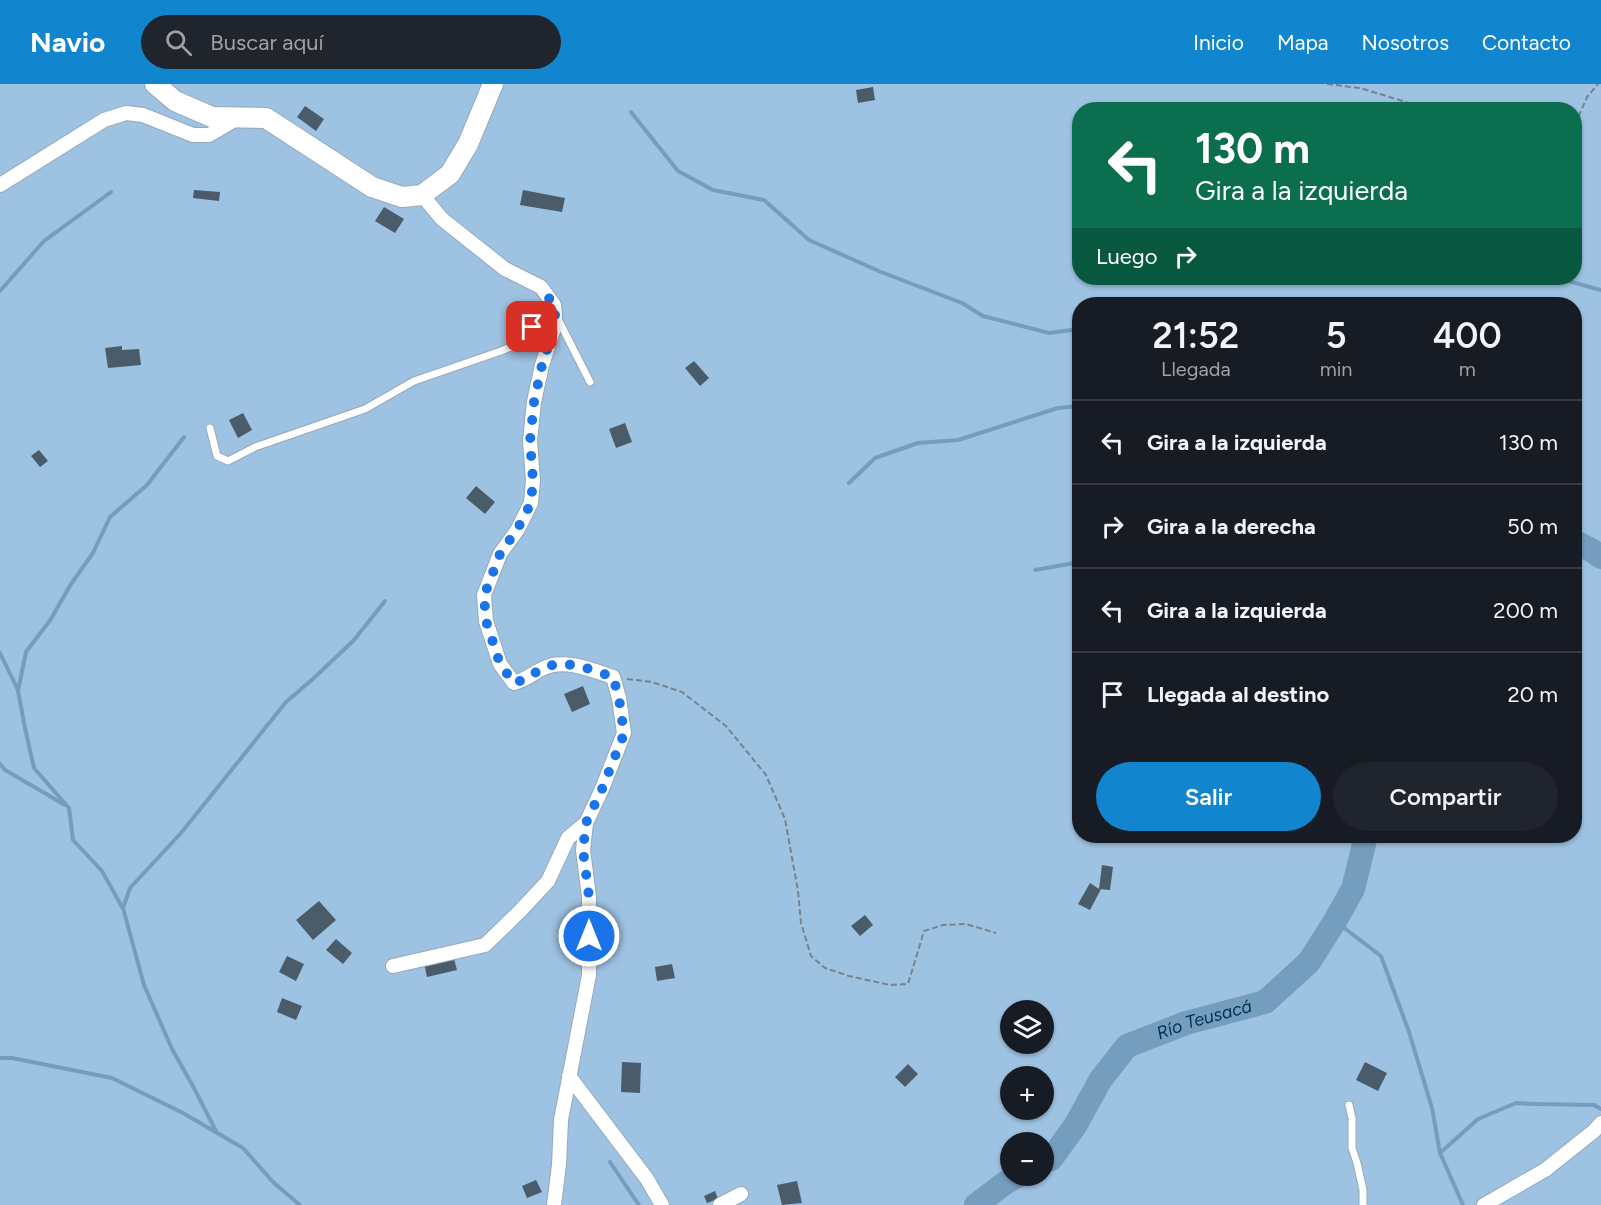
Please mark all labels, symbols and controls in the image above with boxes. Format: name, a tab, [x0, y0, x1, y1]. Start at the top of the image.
search box	[141, 15, 561, 69]
text: Navio	[30, 25, 105, 59]
icon: search	[162, 26, 195, 59]
text: Buscar aquí	[210, 29, 324, 56]
text: Inicio	[1193, 30, 1244, 55]
text: Mapa	[1277, 30, 1329, 55]
text: Nosotros	[1362, 30, 1449, 55]
text: Contacto	[1482, 30, 1571, 55]
text: 130 m	[1195, 123, 1310, 174]
icon: left	[1096, 126, 1174, 204]
text: Gira a la izquierda	[1195, 174, 1408, 207]
icon: right	[1169, 240, 1202, 273]
text: Luego	[1096, 243, 1157, 270]
pin	[506, 301, 557, 352]
icon: arrive	[515, 310, 548, 343]
text: 21:52	[1152, 314, 1239, 357]
text: 5	[1326, 314, 1346, 357]
text: 400	[1433, 314, 1502, 357]
text: Llegada	[1161, 357, 1231, 381]
text: min	[1320, 357, 1352, 381]
text: m	[1459, 357, 1476, 381]
icon: left	[1096, 426, 1129, 459]
text: Gira a la izquierda	[1147, 429, 1327, 456]
text: 130 m	[1499, 429, 1558, 456]
icon: right	[1096, 510, 1129, 543]
text: Gira a la derecha	[1147, 513, 1316, 540]
text: 50 m	[1507, 513, 1558, 540]
icon: left	[1096, 594, 1129, 627]
text: Gira a la izquierda	[1147, 597, 1327, 624]
text: 200 m	[1493, 597, 1558, 624]
icon: arrive	[1096, 678, 1129, 711]
text: Llegada al destino	[1147, 681, 1329, 708]
text: 20 m	[1507, 681, 1558, 708]
button: Salir	[1096, 762, 1321, 831]
button: Compartir	[1333, 762, 1558, 831]
position arrow	[557, 904, 621, 968]
water label: Río Teusacá	[1153, 995, 1255, 1044]
map controls	[1000, 1000, 1054, 1186]
button: layers	[1000, 1000, 1054, 1054]
button: +	[1000, 1066, 1054, 1120]
button: −	[1000, 1132, 1054, 1186]

